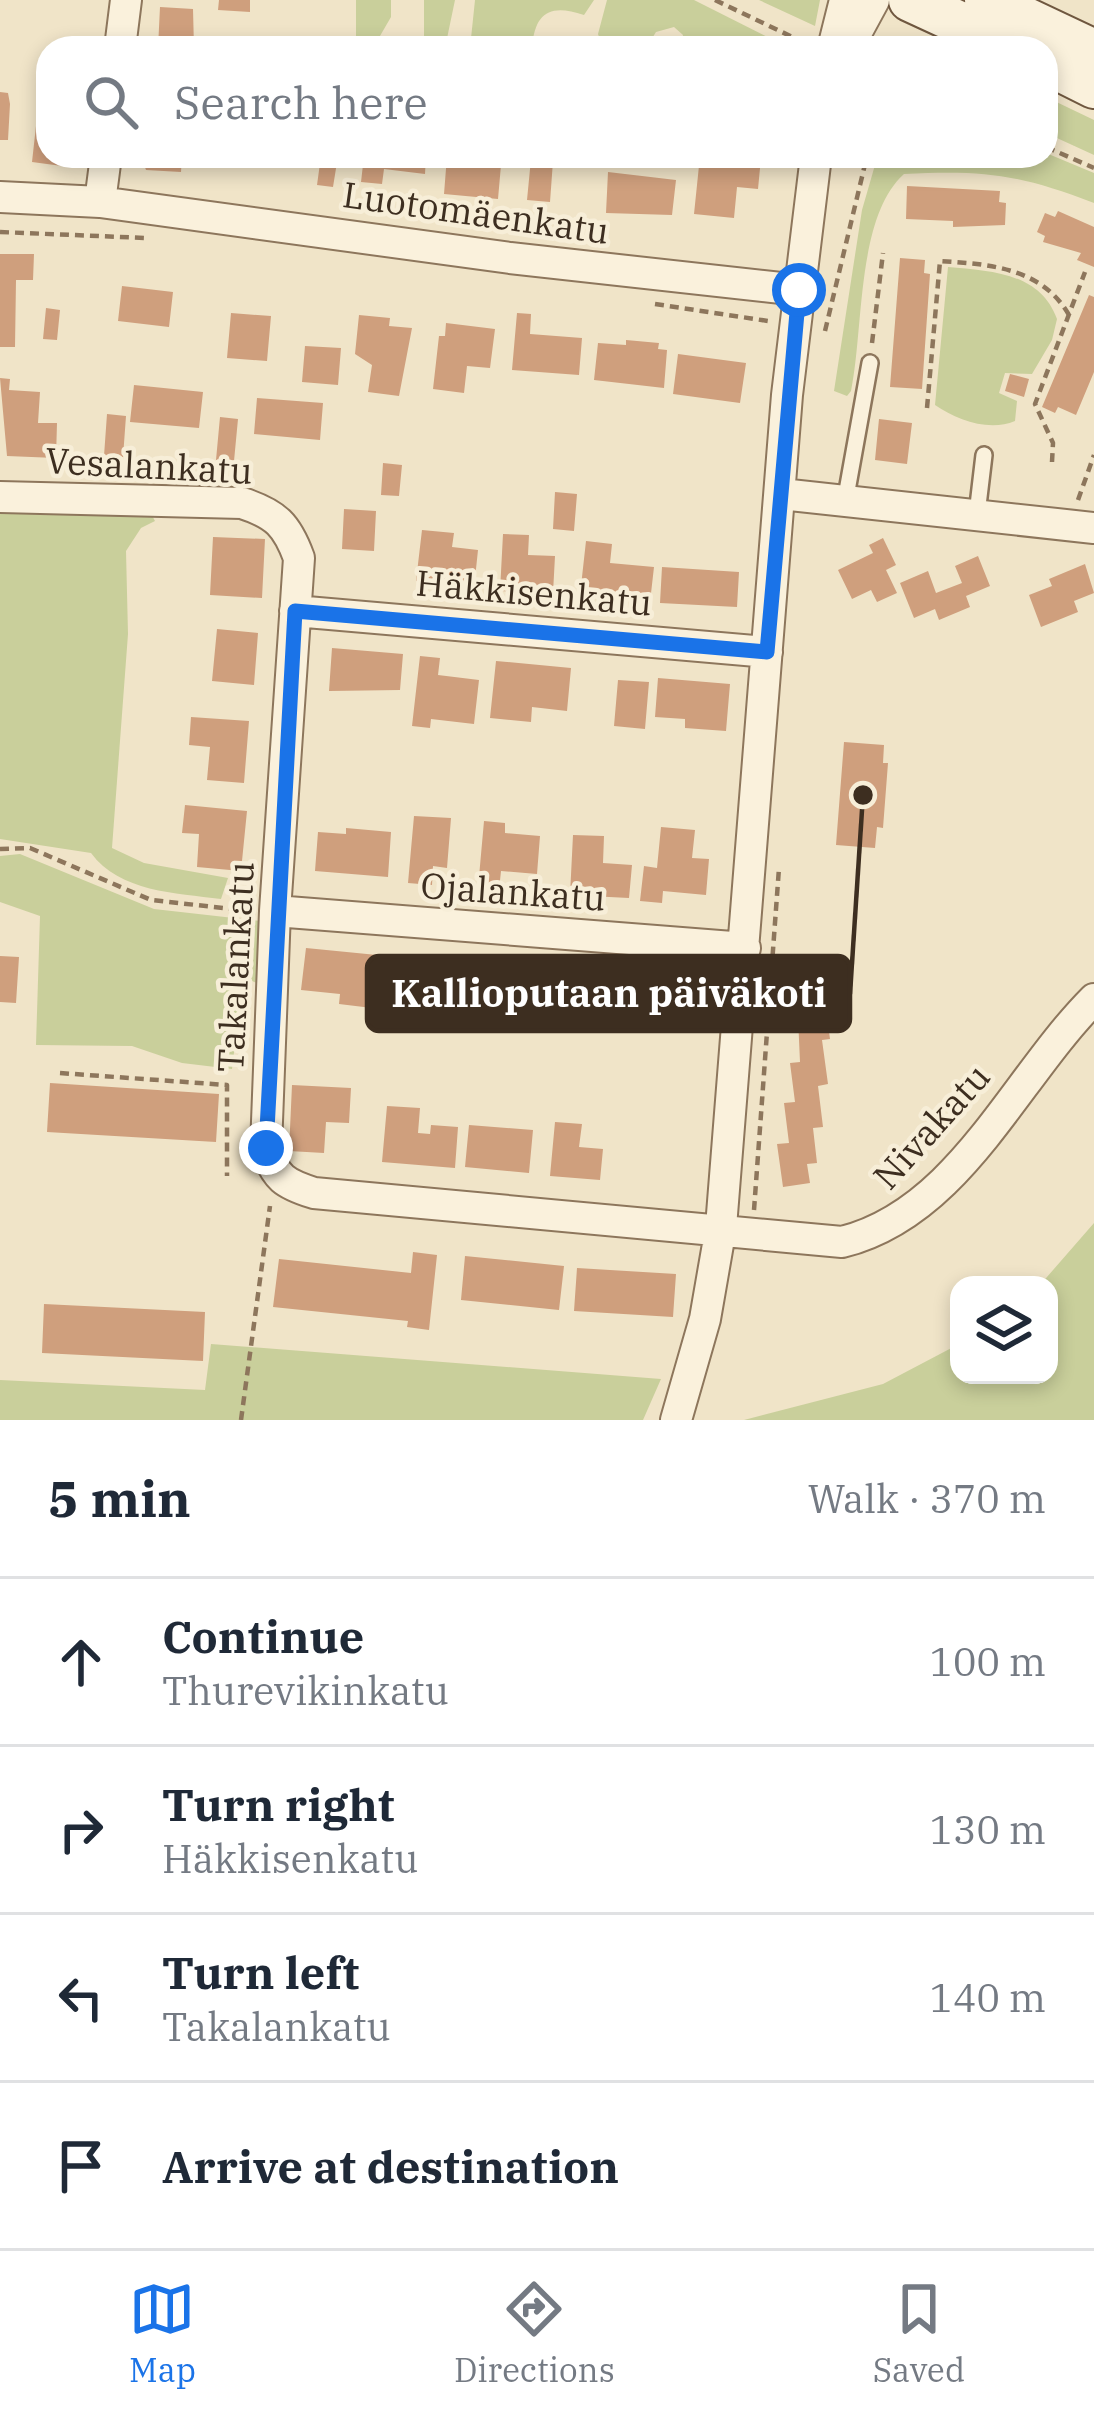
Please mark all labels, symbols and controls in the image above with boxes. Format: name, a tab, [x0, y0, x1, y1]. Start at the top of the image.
search box	[36, 36, 1058, 168]
icon: search	[78, 69, 144, 135]
text: Search here	[174, 73, 428, 131]
street label: Luotomäenkatu	[340, 170, 612, 254]
route start	[772, 263, 826, 317]
street label: Vesalankatu	[44, 436, 254, 494]
street label: Häkkisenkatu	[414, 558, 654, 626]
street label: Takalankatu	[206, 860, 264, 1074]
street label: Ojalankatu	[419, 861, 607, 921]
callout: Kallioputaan päiväkoti	[367, 956, 850, 1031]
text: Kallioputaan päiväkoti	[391, 967, 827, 1018]
street label: Nivakatu	[862, 1053, 1000, 1199]
route end	[239, 1121, 293, 1175]
map controls	[950, 1276, 1058, 1384]
button: layers	[950, 1276, 1058, 1384]
text: 5 min	[48, 1465, 191, 1531]
text: Walk · 370 m	[808, 1473, 1046, 1524]
text: Continue	[162, 1607, 364, 1665]
icon: ahead	[48, 1629, 114, 1695]
text: 100 m	[930, 1636, 1046, 1687]
text: Thurevikinkatu	[162, 1665, 449, 1716]
text: Turn right	[162, 1775, 394, 1833]
icon: right	[48, 1797, 114, 1863]
text: 130 m	[930, 1804, 1046, 1855]
text: Häkkisenkatu	[162, 1833, 418, 1884]
text: Turn left	[162, 1943, 359, 2001]
icon: left	[48, 1965, 114, 2031]
text: 140 m	[930, 1972, 1046, 2023]
text: Takalankatu	[162, 2001, 391, 2052]
icon: arrive	[48, 2133, 114, 2199]
text: Arrive at destination	[162, 2137, 619, 2195]
tab: Map	[129, 2276, 196, 2391]
tab: Directions	[454, 2276, 615, 2391]
tab: Saved	[873, 2276, 965, 2391]

